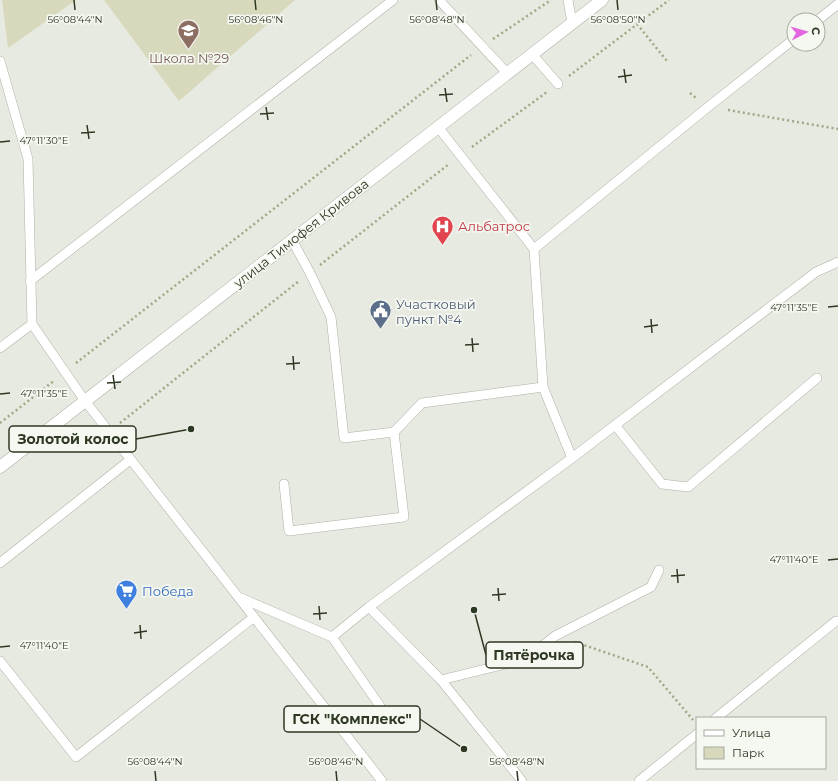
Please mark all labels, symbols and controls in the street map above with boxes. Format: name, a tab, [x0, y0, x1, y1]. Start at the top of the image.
north arrow	[786, 12, 826, 52]
text: 56°08'44"N	[47, 13, 103, 26]
text: 56°08'46"N	[229, 13, 283, 26]
text: 56°08'48"N	[409, 13, 465, 26]
text: 56°08'50"N	[590, 13, 646, 26]
school or university icon: Школа №29	[176, 17, 202, 50]
text: С	[809, 26, 823, 36]
place label: Школа №29	[149, 50, 229, 66]
text: 47°11'30"E	[20, 134, 69, 147]
street label: улица Тимофея Кривова	[230, 175, 372, 291]
hospital icon: Альбатрос	[429, 213, 455, 246]
place label: Альбатрос	[458, 218, 530, 234]
place label: Участковый пункт №4	[396, 296, 476, 327]
public building icon: Участковый пункт №4	[368, 298, 394, 331]
text: 47°11'35"E	[770, 301, 818, 314]
text: 47°11'35"E	[20, 387, 68, 400]
callout: Золотой колос	[9, 426, 136, 452]
text: Золотой колос	[16, 430, 129, 448]
text: 47°11'40"E	[769, 553, 819, 566]
supermarket icon: Победа	[113, 578, 139, 611]
place label: Победа	[142, 583, 194, 599]
text: 47°11'40"E	[19, 639, 69, 652]
callout: Пятёрочка	[486, 642, 583, 668]
text: Пятёрочка	[493, 646, 575, 664]
callout: ГСК "Комплекс"	[284, 706, 420, 732]
text: ГСК "Комплекс"	[292, 710, 412, 728]
legend	[696, 717, 826, 769]
text: Улица	[732, 725, 771, 740]
text: Парк	[732, 745, 764, 760]
text: 56°08'44"N	[127, 755, 183, 768]
text: 56°08'46"N	[309, 755, 363, 768]
text: 56°08'48"N	[489, 755, 545, 768]

